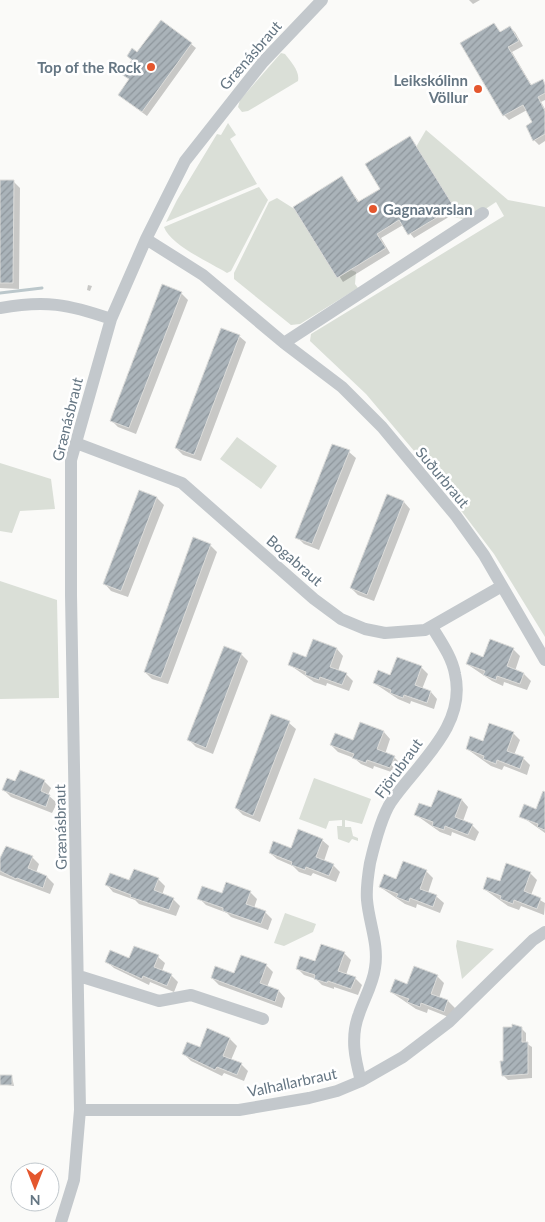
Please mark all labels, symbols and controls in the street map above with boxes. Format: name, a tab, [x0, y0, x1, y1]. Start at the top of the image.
street label: Grænásbraut	[215, 16, 285, 93]
place label: Top of the Rock	[37, 58, 142, 76]
marker: Top of the Rock	[145, 61, 157, 73]
place label: Leikskólinn Völlur	[393, 71, 468, 106]
marker: Leikskólinn Völlur	[472, 83, 484, 95]
place label: Gagnavarslan	[383, 200, 473, 218]
marker: Gagnavarslan	[367, 203, 379, 215]
street label: Grænásbraut	[48, 375, 86, 463]
street label: Suðurbraut	[412, 443, 474, 511]
street label: Bogabraut	[263, 531, 327, 590]
street label: Fjörubraut	[370, 734, 426, 801]
street label: Grænásbraut	[50, 783, 70, 870]
street label: Valhallarbraut	[246, 1064, 339, 1100]
north arrow	[10, 1162, 60, 1212]
text: N	[30, 1192, 40, 1209]

